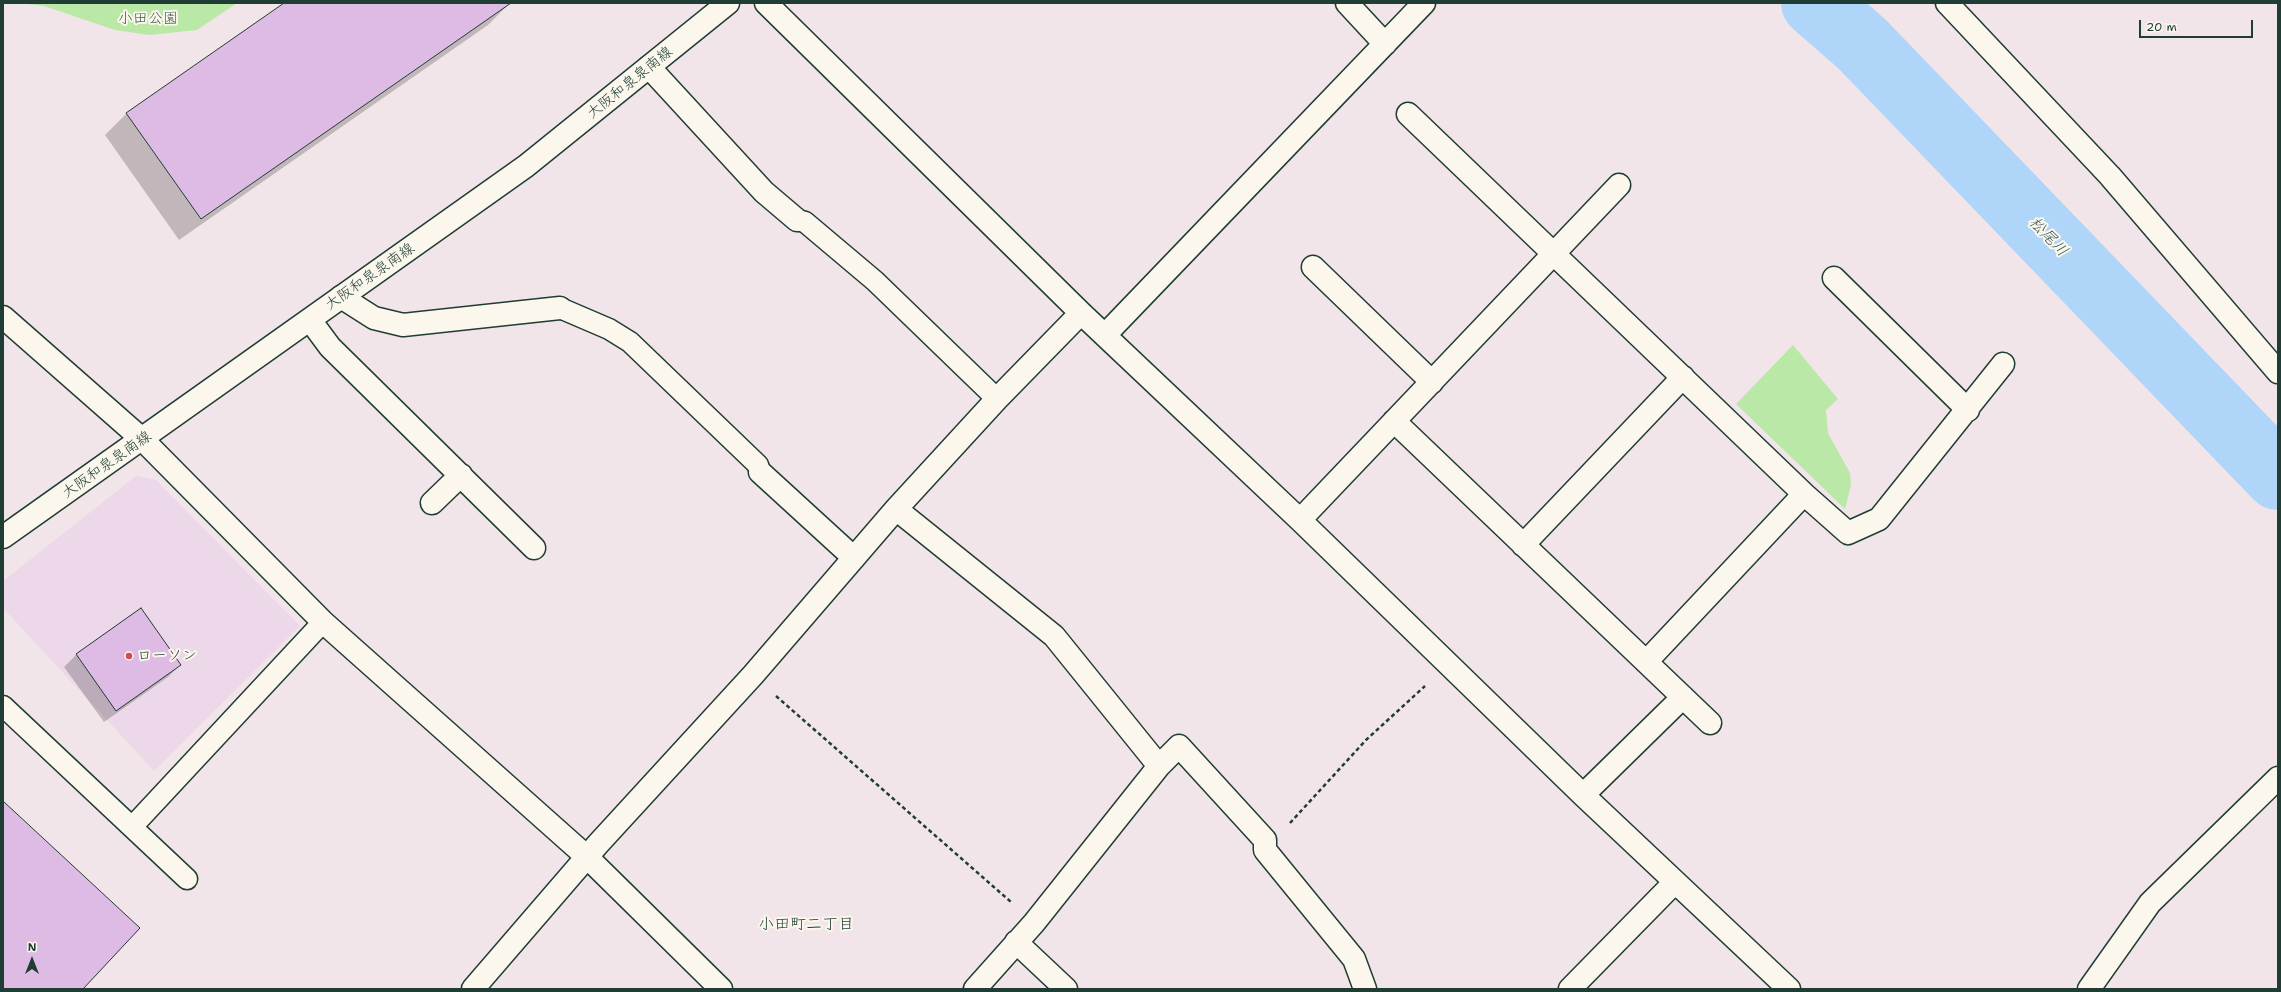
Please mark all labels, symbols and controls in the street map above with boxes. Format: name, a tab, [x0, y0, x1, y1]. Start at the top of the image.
park label: 小田公園	[118, 10, 178, 28]
scale bar	[2141, 12, 2255, 38]
text: 20 m	[2146, 19, 2177, 35]
street label: 大阪和泉泉南線	[584, 43, 676, 123]
water label: 松尾川	[2024, 213, 2072, 261]
street label: 大阪和泉泉南線	[322, 240, 418, 314]
street label: 大阪和泉泉南線	[59, 428, 155, 502]
place label: ローソン	[137, 647, 197, 665]
marker: ローソン	[124, 651, 134, 661]
district label: 小田町二丁目	[758, 915, 854, 935]
north arrow	[12, 940, 52, 980]
text: N	[28, 940, 36, 955]

